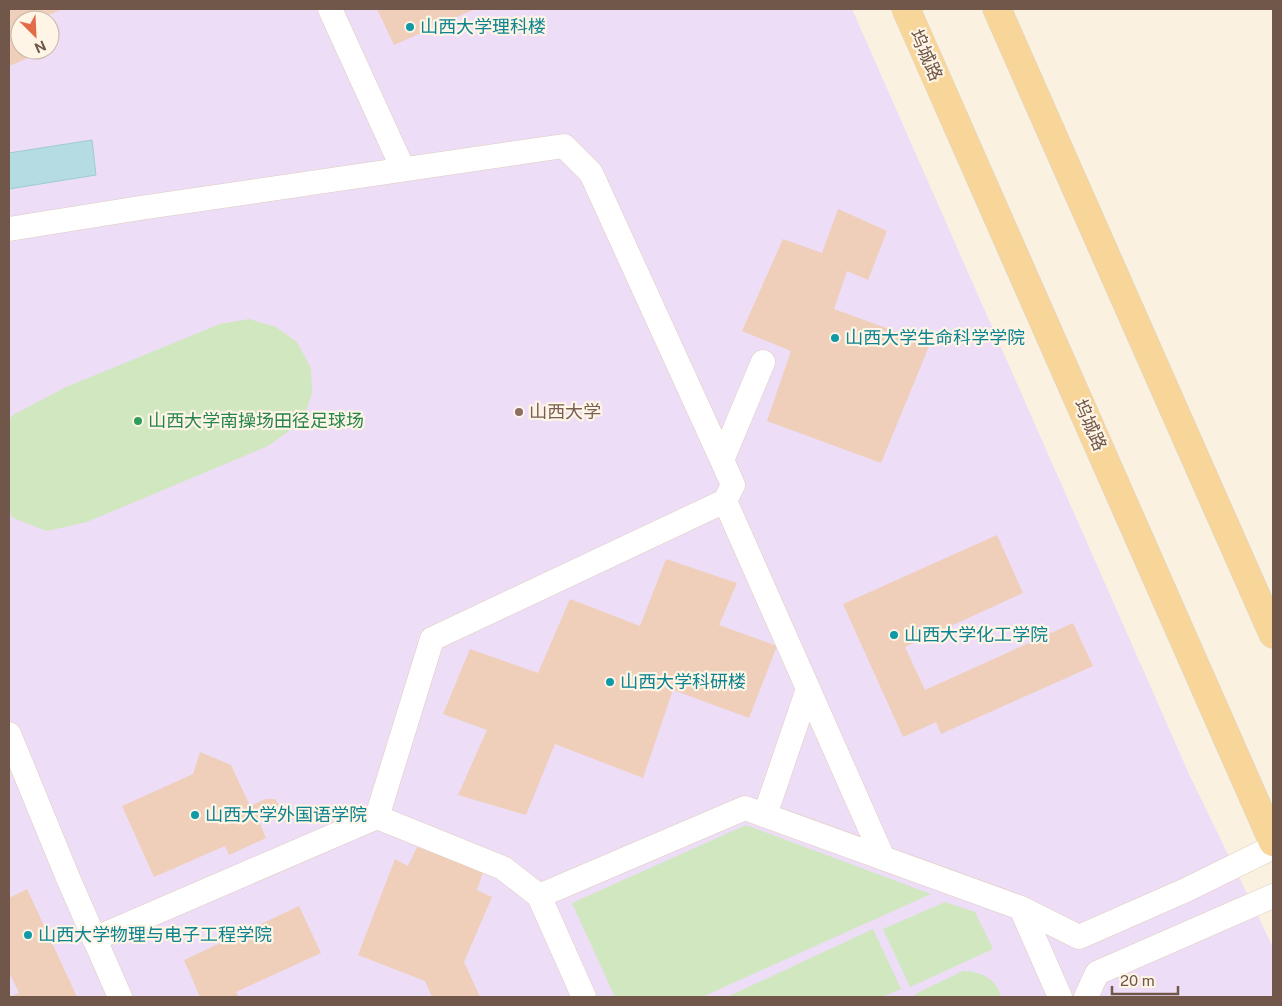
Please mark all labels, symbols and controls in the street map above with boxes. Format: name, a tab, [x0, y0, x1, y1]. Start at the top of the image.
north arrow	[10, 10, 60, 60]
place label: 山西大学理科楼	[420, 16, 546, 37]
marker: 山西大学理科楼	[404, 21, 416, 33]
street label: 坞城路	[906, 26, 947, 84]
text: N	[32, 37, 49, 56]
place label: 山西大学生命科学学院	[845, 327, 1025, 348]
marker: 山西大学生命科学学院	[829, 332, 841, 344]
street label: 坞城路	[1070, 396, 1111, 454]
place label: 山西大学	[529, 401, 601, 422]
marker: 山西大学	[513, 406, 525, 418]
place label: 山西大学南操场田径足球场	[148, 410, 364, 431]
marker: 山西大学南操场田径足球场	[132, 415, 144, 427]
place label: 山西大学化工学院	[904, 624, 1048, 645]
marker: 山西大学化工学院	[888, 629, 900, 641]
place label: 山西大学科研楼	[620, 671, 746, 692]
marker: 山西大学科研楼	[604, 676, 616, 688]
place label: 山西大学外国语学院	[205, 804, 367, 825]
marker: 山西大学外国语学院	[189, 809, 201, 821]
place label: 山西大学物理与电子工程学院	[38, 924, 272, 945]
marker: 山西大学物理与电子工程学院	[22, 929, 34, 941]
scale bar	[1112, 964, 1178, 996]
text: 20 m	[1120, 972, 1155, 989]

